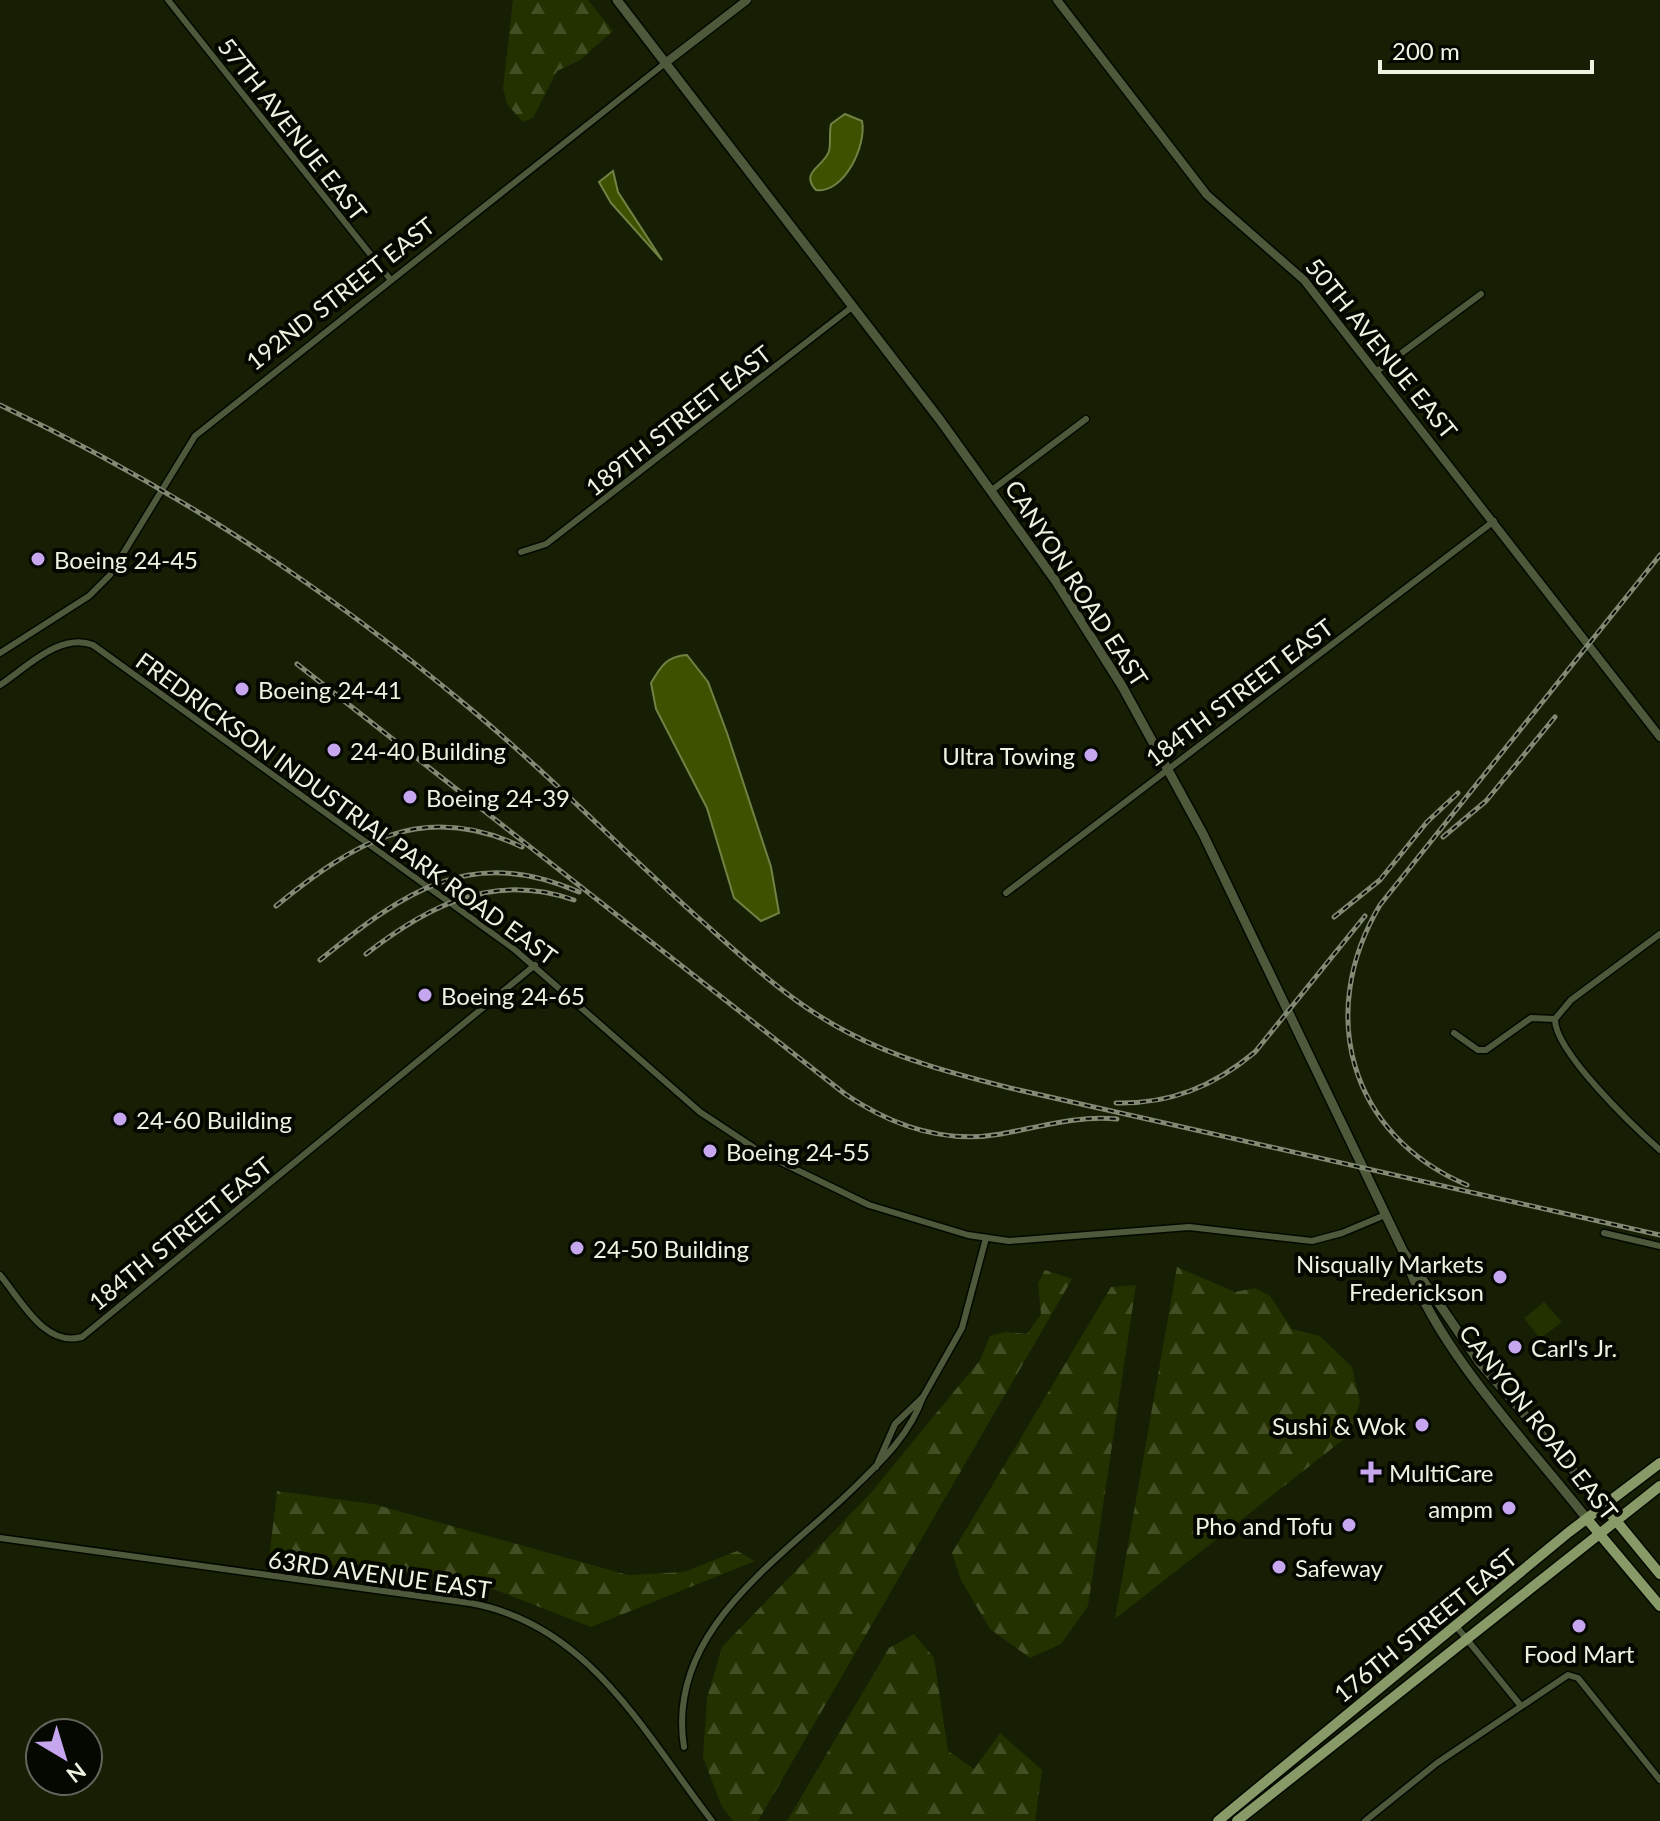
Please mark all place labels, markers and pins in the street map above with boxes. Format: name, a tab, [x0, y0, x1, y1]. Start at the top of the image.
place label: Boeing 24-45	[54, 545, 198, 574]
marker: Boeing 24-45	[29, 550, 47, 568]
place label: Boeing 24-41	[258, 675, 402, 704]
marker: Boeing 24-41	[233, 680, 251, 698]
place label: 24-40 Building	[350, 736, 506, 765]
marker: 24-40 Building	[325, 741, 343, 759]
place label: Ultra Towing	[942, 741, 1075, 770]
marker: Ultra Towing	[1082, 746, 1100, 764]
place label: Boeing 24-39	[426, 783, 570, 812]
marker: Boeing 24-39	[401, 788, 419, 806]
place label: Boeing 24-65	[441, 981, 585, 1010]
marker: Boeing 24-65	[416, 986, 434, 1004]
place label: 24-60 Building	[136, 1105, 292, 1134]
marker: 24-60 Building	[111, 1110, 129, 1128]
place label: Boeing 24-55	[726, 1137, 870, 1166]
marker: Boeing 24-55	[701, 1142, 719, 1160]
place label: 24-50 Building	[593, 1234, 749, 1263]
marker: 24-50 Building	[568, 1239, 586, 1257]
place label: Nisqually Markets Frederickson	[1296, 1249, 1484, 1306]
marker: Nisqually Markets Frederickson	[1491, 1268, 1509, 1286]
place label: Carl's Jr.	[1531, 1333, 1617, 1362]
marker: Carl's Jr.	[1506, 1338, 1524, 1356]
place label: Sushi & Wok	[1272, 1411, 1407, 1440]
marker: Sushi & Wok	[1413, 1416, 1431, 1434]
place label: MultiCare	[1389, 1458, 1494, 1487]
marker: MultiCare	[1360, 1461, 1382, 1483]
place label: ampm	[1428, 1494, 1493, 1523]
marker: ampm	[1500, 1499, 1518, 1517]
place label: Pho and Tofu	[1195, 1511, 1333, 1540]
marker: Pho and Tofu	[1340, 1516, 1358, 1534]
place label: Safeway	[1295, 1553, 1384, 1582]
marker: Safeway	[1270, 1558, 1288, 1576]
marker: Food Mart	[1570, 1617, 1588, 1635]
place label: Food Mart	[1524, 1639, 1635, 1668]

